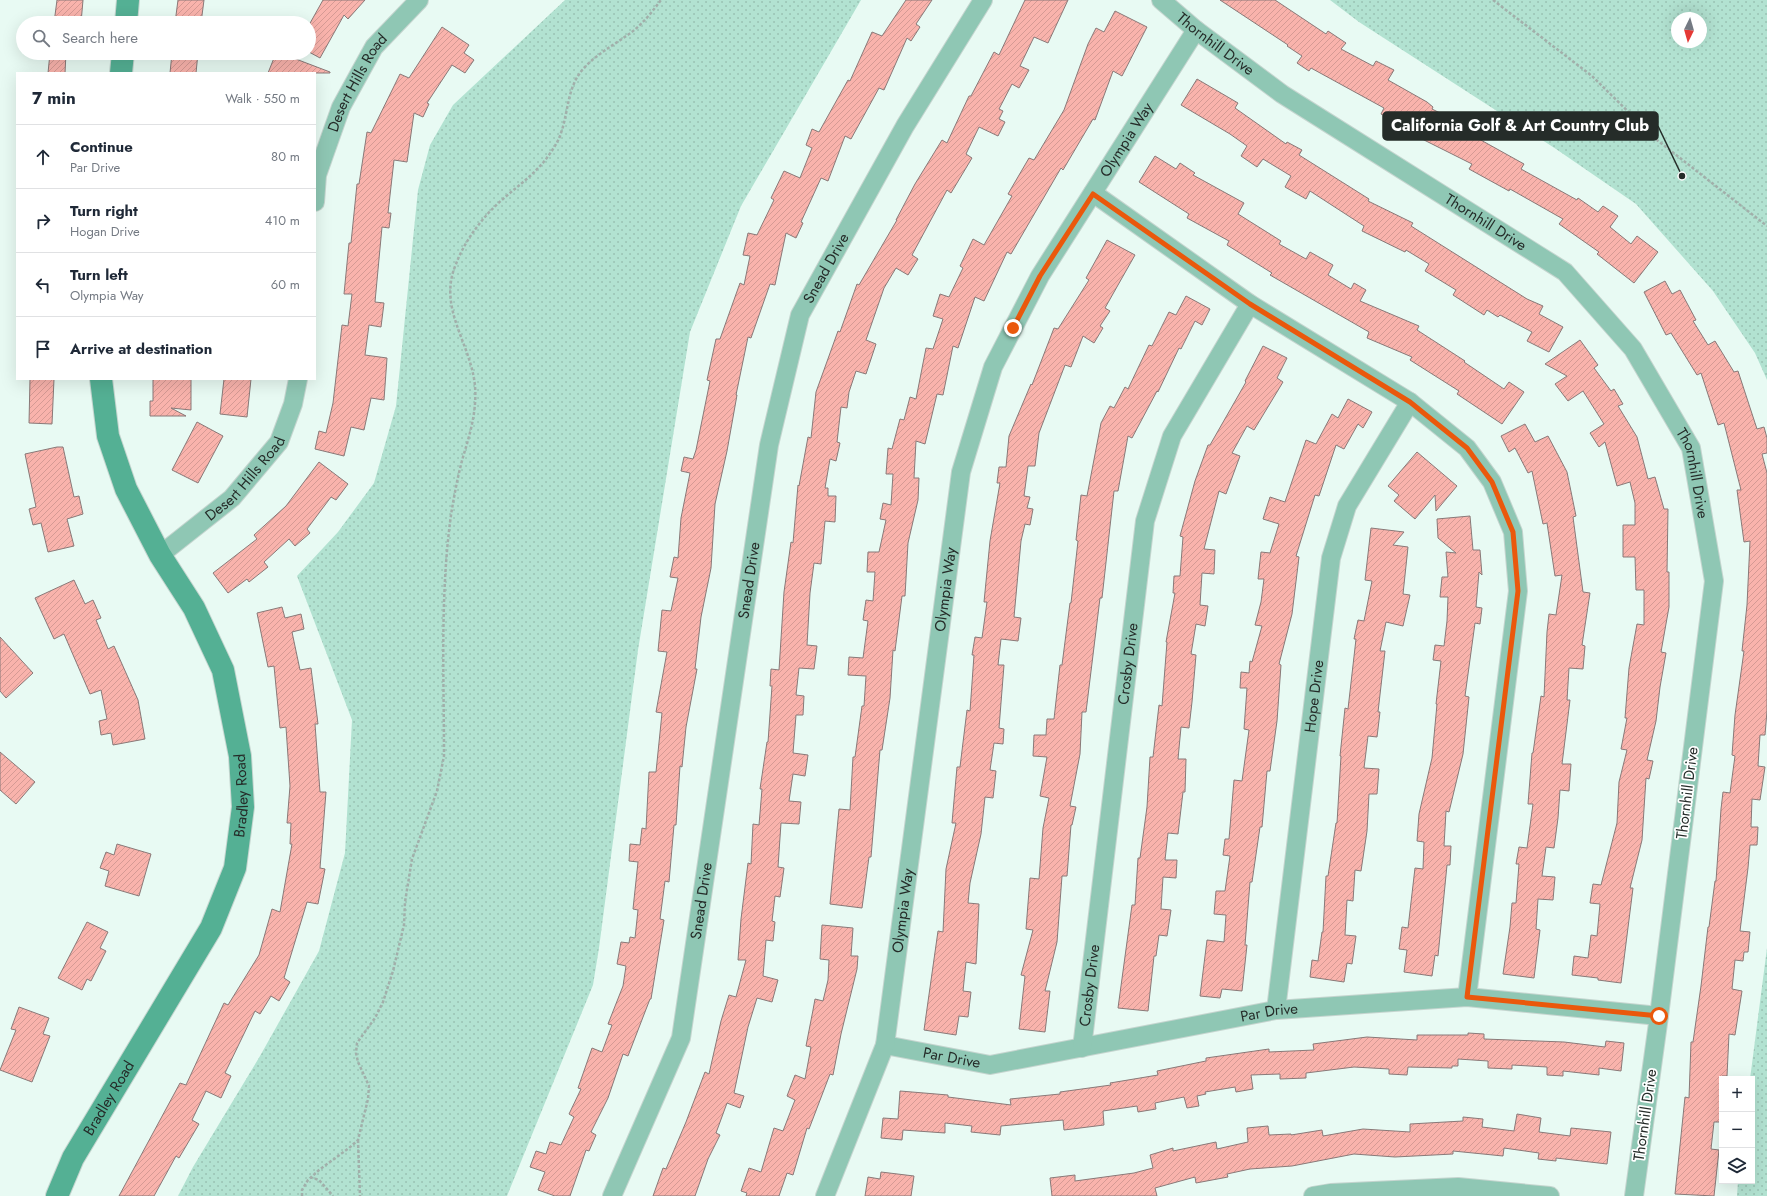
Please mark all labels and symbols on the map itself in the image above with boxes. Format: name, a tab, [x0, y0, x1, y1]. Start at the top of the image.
street label: Thornhill Drive	[1172, 7, 1259, 81]
north arrow	[1671, 12, 1707, 48]
street label: Desert Hills Road	[322, 28, 392, 135]
street label: Olympia Way	[1094, 98, 1159, 182]
callout: California Golf & Art Country Club	[1383, 112, 1658, 140]
text: California Golf & Art Country Club	[1391, 114, 1649, 137]
street label: Thornhill Drive	[1441, 188, 1531, 256]
street label: Snead Drive	[798, 229, 855, 308]
route end	[1004, 319, 1022, 337]
street label: Thornhill Drive	[1671, 424, 1714, 520]
street label: Desert Hills Road	[200, 434, 291, 526]
street label: Snead Drive	[732, 540, 766, 620]
street label: Olympia Way	[929, 546, 962, 633]
street label: Crosby Drive	[1112, 621, 1144, 706]
street label: Hope Drive	[1299, 658, 1330, 734]
street label: Thornhill Drive	[1670, 745, 1704, 840]
street label: Bradley Road	[228, 753, 254, 839]
street label: Snead Drive	[685, 861, 718, 941]
street label: Olympia Way	[886, 867, 919, 954]
street label: Crosby Drive	[1074, 943, 1105, 1028]
street label: Par Drive	[1238, 998, 1299, 1028]
route start	[1650, 1007, 1668, 1025]
street label: Par Drive	[921, 1041, 983, 1074]
street label: Bradley Road	[78, 1057, 140, 1140]
street label: Thornhill Drive	[1628, 1067, 1662, 1162]

